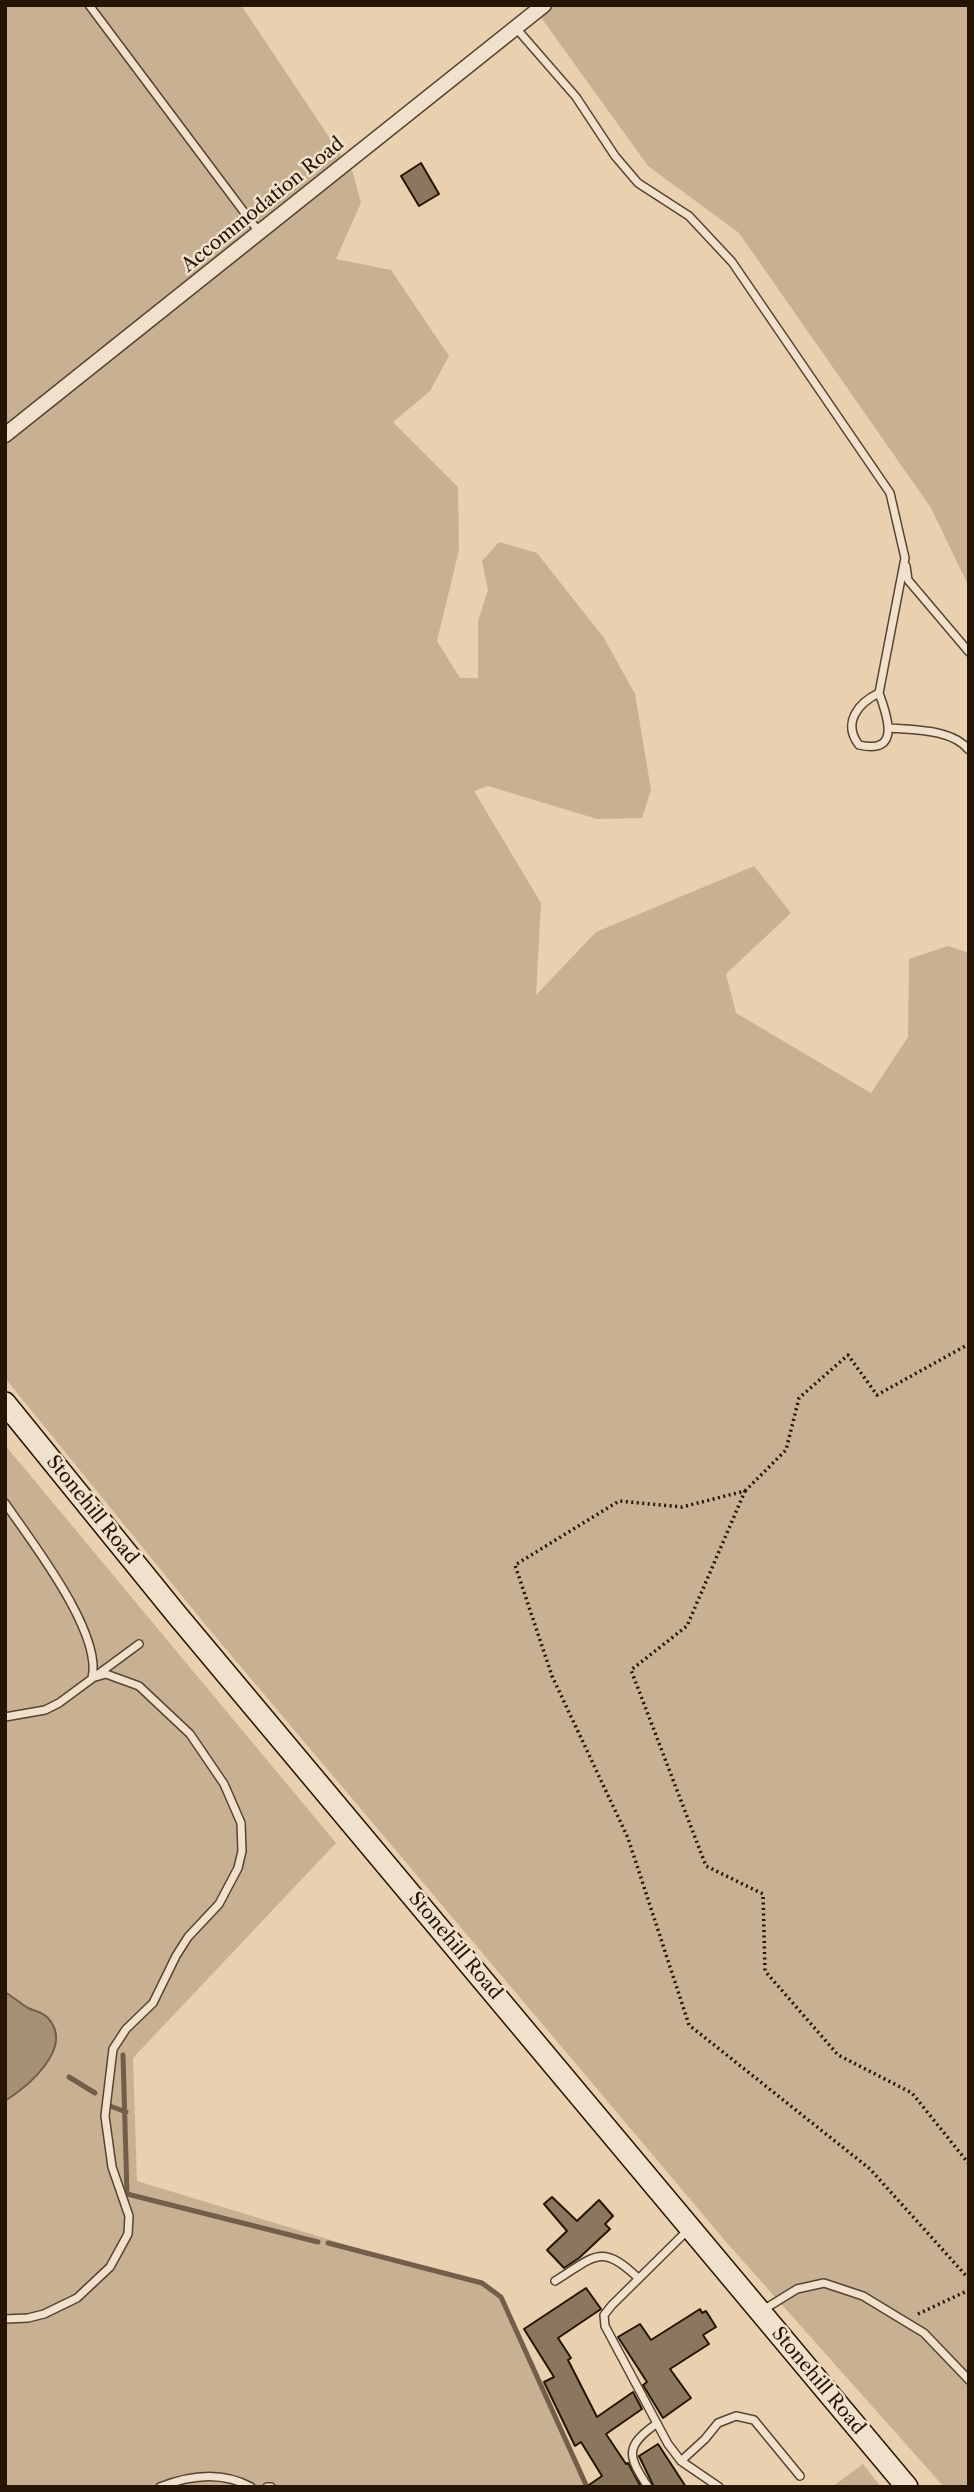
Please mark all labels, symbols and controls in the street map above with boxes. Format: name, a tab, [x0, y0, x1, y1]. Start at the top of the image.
street label: Accommodation Road	[177, 133, 349, 277]
street label: Stonehill Road	[41, 1451, 143, 1569]
street label: Stonehill Road	[403, 1888, 507, 2004]
street label: Stonehill Road	[766, 2323, 870, 2439]

